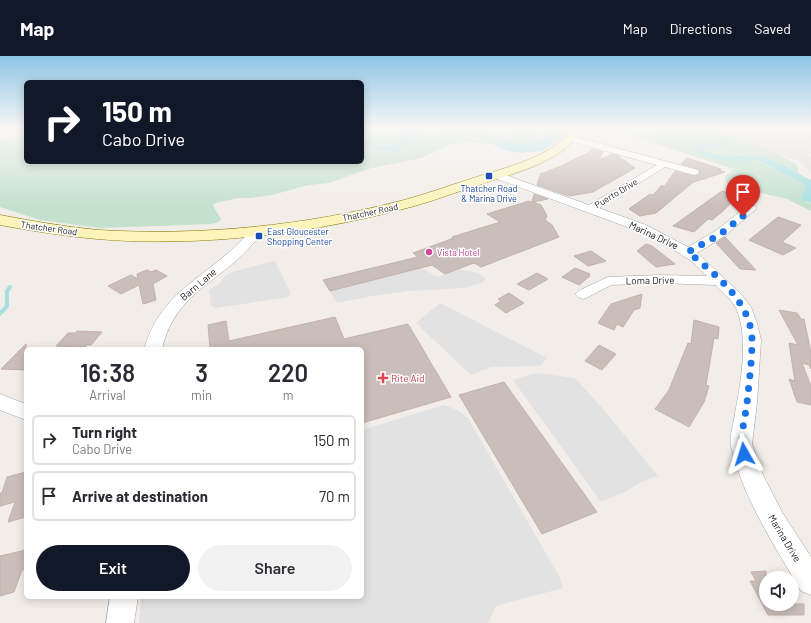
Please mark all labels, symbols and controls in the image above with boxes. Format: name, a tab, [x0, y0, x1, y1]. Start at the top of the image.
text: Map	[20, 17, 54, 40]
text: Map	[623, 20, 648, 37]
text: Directions	[670, 20, 732, 37]
text: Saved	[754, 20, 791, 37]
text: 150 m	[102, 94, 172, 128]
icon: right	[36, 96, 88, 148]
text: Cabo Drive	[102, 128, 185, 150]
marker: Thatcher Road & Marina Drive	[484, 171, 494, 181]
pin	[726, 175, 760, 216]
street label: Puerto Drive	[592, 176, 640, 210]
icon: arrive	[732, 181, 754, 203]
place label: Thatcher Road & Marina Drive	[461, 183, 518, 204]
street label: Thatcher Road	[341, 201, 399, 223]
street label: Marina Drive	[627, 218, 681, 252]
street label: Thatcher Road	[20, 219, 78, 237]
place label: East Gloucester Shopping Center	[267, 226, 333, 247]
marker: East Gloucester Shopping Center	[254, 231, 264, 241]
marker: Vista Hotel	[424, 247, 434, 257]
place label: Vista Hotel	[437, 247, 479, 258]
street label: Barn Lane	[177, 265, 219, 303]
street label: Loma Drive	[626, 274, 674, 286]
text: 16:38	[80, 358, 135, 387]
text: 3	[195, 358, 208, 387]
text: 220	[268, 358, 308, 387]
place label: Rite Aid	[391, 372, 425, 384]
marker: Rite Aid	[378, 373, 388, 383]
text: Arrival	[89, 387, 126, 403]
text: min	[191, 387, 212, 403]
text: m	[283, 387, 293, 403]
text: Turn right	[72, 423, 137, 441]
icon: right	[38, 429, 60, 451]
text: 150 m	[313, 431, 350, 449]
position arrow	[723, 433, 765, 475]
text: Cabo Drive	[72, 441, 132, 457]
icon: arrive	[38, 485, 60, 507]
text: Arrive at destination	[72, 487, 208, 505]
text: 70 m	[319, 487, 350, 505]
street label: Marina Drive	[766, 512, 804, 564]
button: Exit	[36, 545, 190, 591]
button: Share	[198, 545, 352, 591]
map controls	[759, 571, 799, 611]
button: sound	[759, 571, 799, 611]

